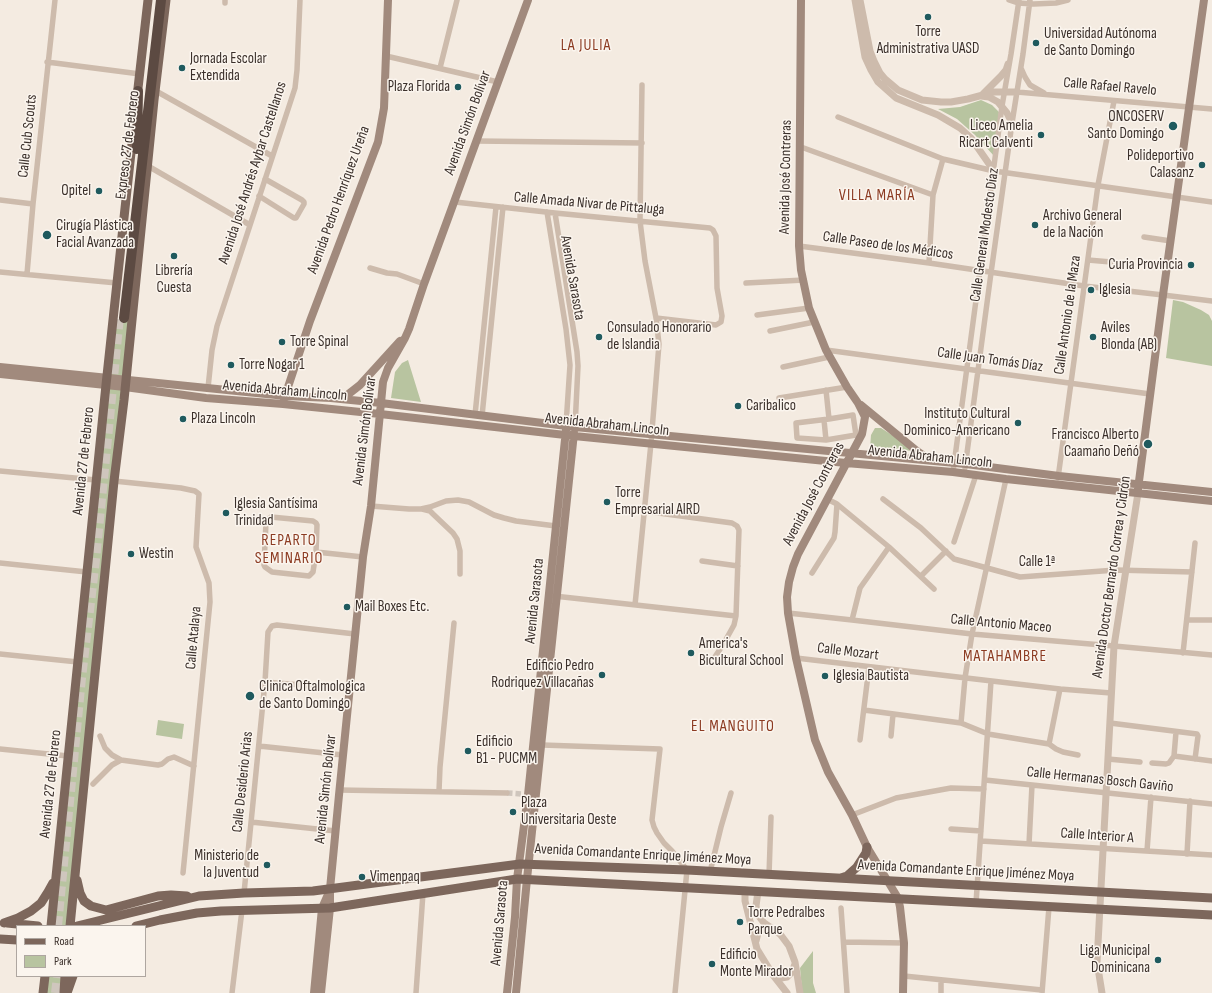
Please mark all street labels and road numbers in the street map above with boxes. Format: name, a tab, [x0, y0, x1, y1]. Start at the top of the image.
street label: Avenida Simón Bolívar	[441, 68, 495, 178]
street label: Calle Rafael Ravelo	[1063, 74, 1157, 100]
street label: Avenida José Andrés Aybar Castellanos	[215, 80, 291, 266]
street label: Expreso 27 de Febrero	[112, 90, 144, 200]
street label: Calle Cub Scouts	[15, 93, 41, 179]
street label: Avenida José Contreras	[776, 120, 796, 234]
street label: Avenida Pedro Henríquez Ureña	[304, 124, 374, 276]
street label: Calle General Modesto Díaz	[967, 167, 1003, 303]
street label: Calle Amada Nivar de Pittaluga	[513, 188, 665, 220]
street label: Calle Paseo de los Médicos	[822, 228, 954, 264]
street label: Avenida Sarasota	[556, 234, 588, 322]
street label: Calle Antonio de la Maza	[1051, 254, 1085, 376]
street label: Calle Juan Tomás Díaz	[936, 344, 1044, 376]
street label: Avenida Simón Bolívar	[349, 376, 381, 486]
street label: Avenida Abraham Lincoln	[222, 377, 348, 405]
street label: Avenida 27 de Febrero	[69, 406, 99, 516]
street label: Avenida Abraham Lincoln	[544, 410, 670, 440]
street label: Avenida José Contreras	[779, 439, 849, 549]
street label: Avenida Abraham Lincoln	[867, 442, 993, 472]
street label: Avenida Doctor Bernardo Correa y Cidrón	[1089, 475, 1135, 679]
street label: Calle 1ª	[1019, 553, 1055, 571]
street label: Avenida Sarasota	[522, 558, 548, 644]
street label: Calle Atalaya	[182, 606, 206, 670]
street label: Calle Antonio Maceo	[950, 611, 1052, 637]
street label: Calle Mozart	[816, 639, 880, 665]
street label: Avenida 27 de Febrero	[36, 729, 66, 839]
street label: Calle Desiderio Arias	[229, 731, 257, 833]
street label: Avenida Simón Bolívar	[311, 734, 341, 844]
street label: Calle Hermanas Bosch Gaviño	[1026, 763, 1174, 797]
street label: Calle Interior A	[1060, 824, 1134, 848]
street label: Avenida Comandante Enrique Jiménez Moya	[534, 840, 752, 870]
street label: Avenida Comandante Enrique Jiménez Moya	[857, 856, 1075, 886]
street label: Avenida Sarasota	[487, 880, 513, 966]

